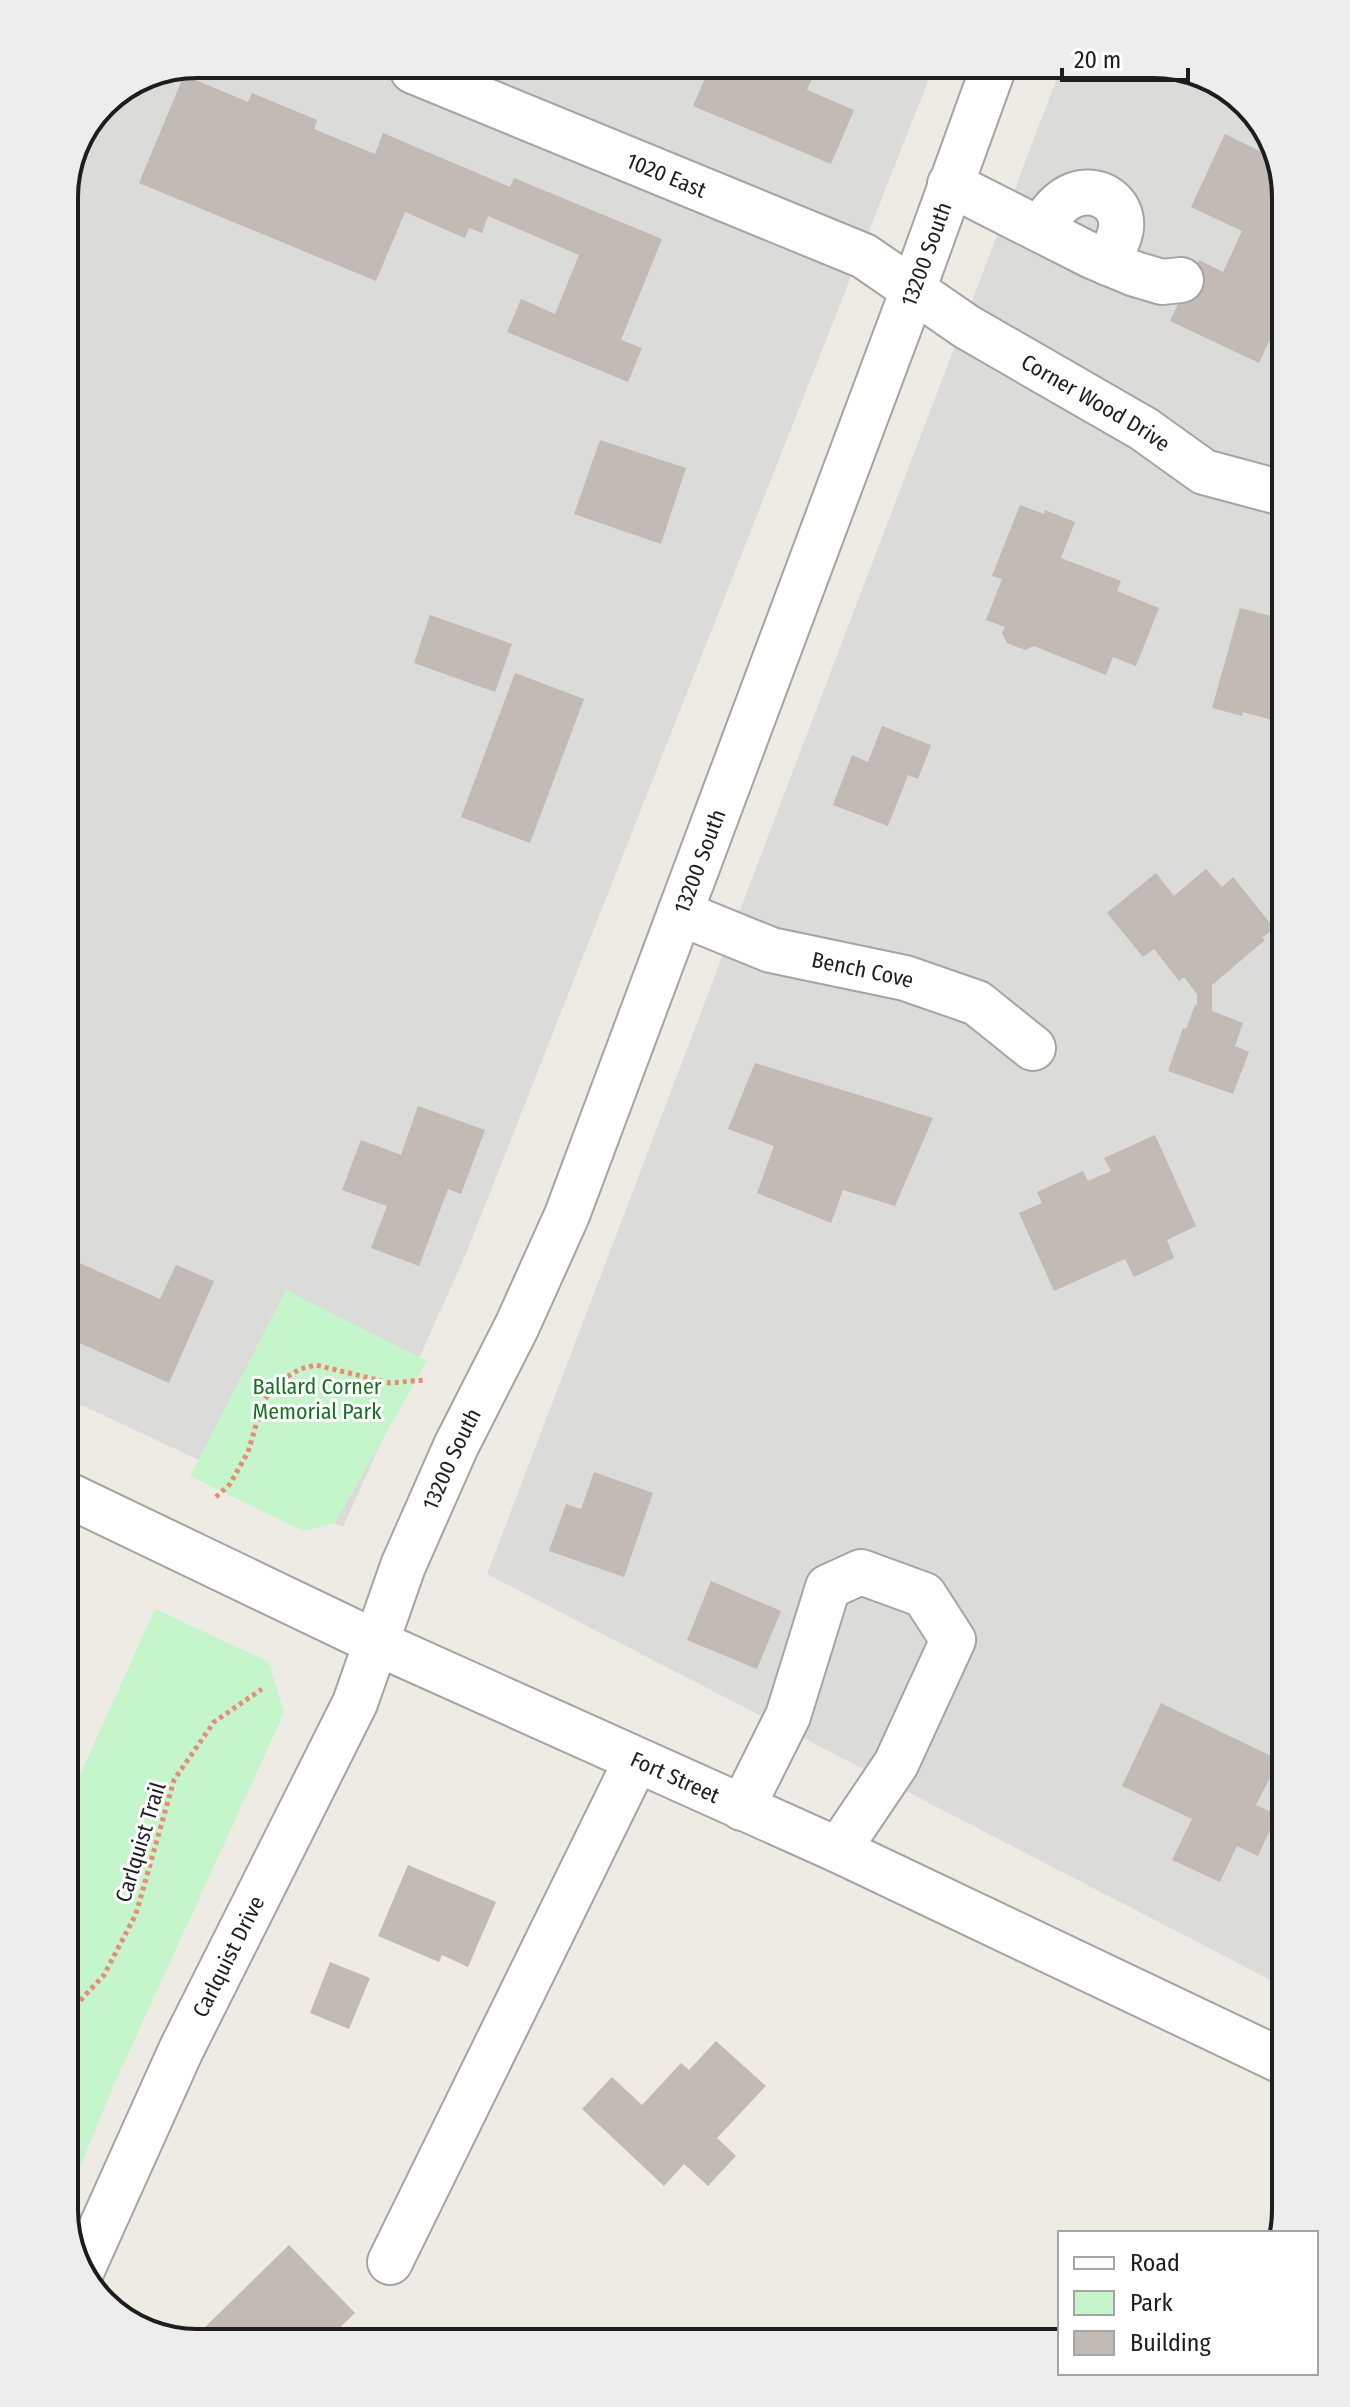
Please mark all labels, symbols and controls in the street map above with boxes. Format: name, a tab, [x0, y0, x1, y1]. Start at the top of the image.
scale bar	[1062, 32, 1188, 82]
text: 20 m	[1074, 46, 1121, 74]
street label: 1020 East	[623, 147, 711, 204]
street label: 13200 South	[895, 198, 958, 310]
street label: Corner Wood Drive	[1017, 348, 1175, 457]
street label: 13200 South	[668, 805, 732, 917]
street label: Bench Cove	[809, 946, 917, 994]
park label: Ballard Corner Memorial Park	[252, 1373, 382, 1425]
street label: 13200 South	[417, 1404, 487, 1514]
street label: Fort Street	[626, 1746, 724, 1809]
street label: Carlquist Trail	[109, 1779, 172, 1906]
street label: Carlquist Drive	[187, 1891, 270, 2022]
legend	[1058, 2231, 1318, 2375]
text: Road	[1130, 2249, 1180, 2277]
text: Park	[1130, 2289, 1173, 2317]
text: Building	[1130, 2329, 1212, 2357]

